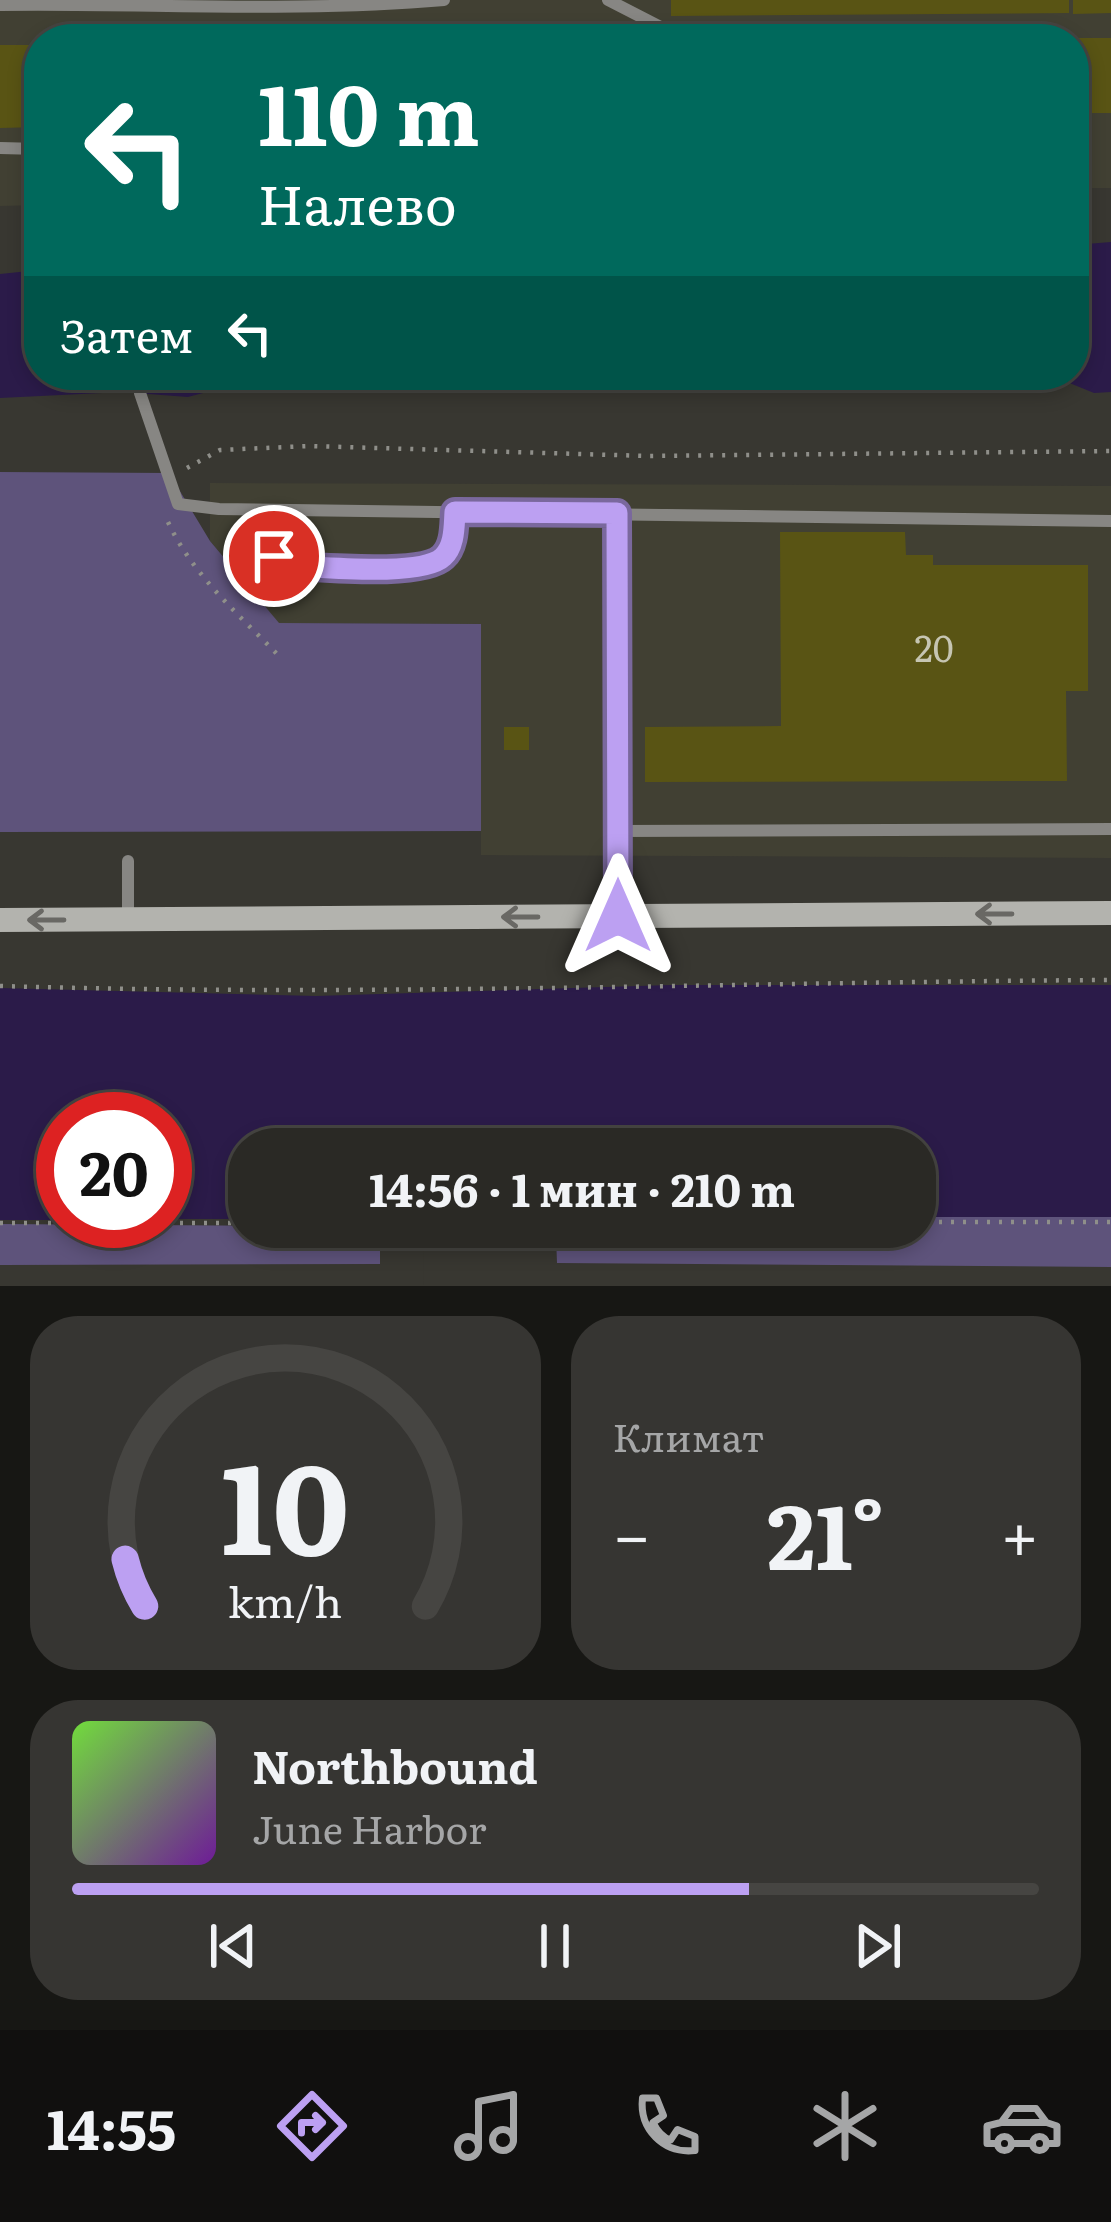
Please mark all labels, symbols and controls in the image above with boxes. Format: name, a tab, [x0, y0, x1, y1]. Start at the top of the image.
text: 110 m	[258, 47, 480, 172]
icon: left	[60, 72, 216, 228]
text: Налево	[258, 161, 457, 242]
text: Затем	[60, 300, 193, 367]
icon: left	[217, 300, 283, 366]
pin	[223, 505, 325, 607]
icon: arrive	[241, 523, 307, 589]
house number: 20	[914, 620, 954, 673]
position arrow	[555, 853, 681, 979]
one-way arrow	[975, 903, 1014, 925]
one-way arrow	[501, 906, 540, 928]
one-way arrow	[27, 909, 66, 931]
speed limit sign: 20	[36, 1092, 192, 1248]
text: 14:56 · 1 мин · 210 m	[369, 1154, 795, 1221]
text: Климат	[613, 1406, 765, 1464]
text: 10	[221, 1408, 350, 1593]
text: 21°	[767, 1464, 884, 1598]
text: −	[613, 1482, 651, 1580]
text: +	[1001, 1482, 1039, 1580]
text: km/h	[228, 1568, 342, 1631]
text: Northbound	[252, 1731, 538, 1798]
text: June Harbor	[252, 1798, 487, 1856]
icon: previous	[200, 1913, 266, 1979]
icon: pause	[522, 1913, 588, 1979]
icon: next	[845, 1913, 911, 1979]
icon: directions	[270, 2084, 354, 2168]
icon: music	[447, 2084, 531, 2168]
icon: phone	[625, 2084, 709, 2168]
icon: climate	[803, 2084, 887, 2168]
icon: car	[980, 2084, 1064, 2168]
text: 14:55	[47, 2086, 176, 2167]

